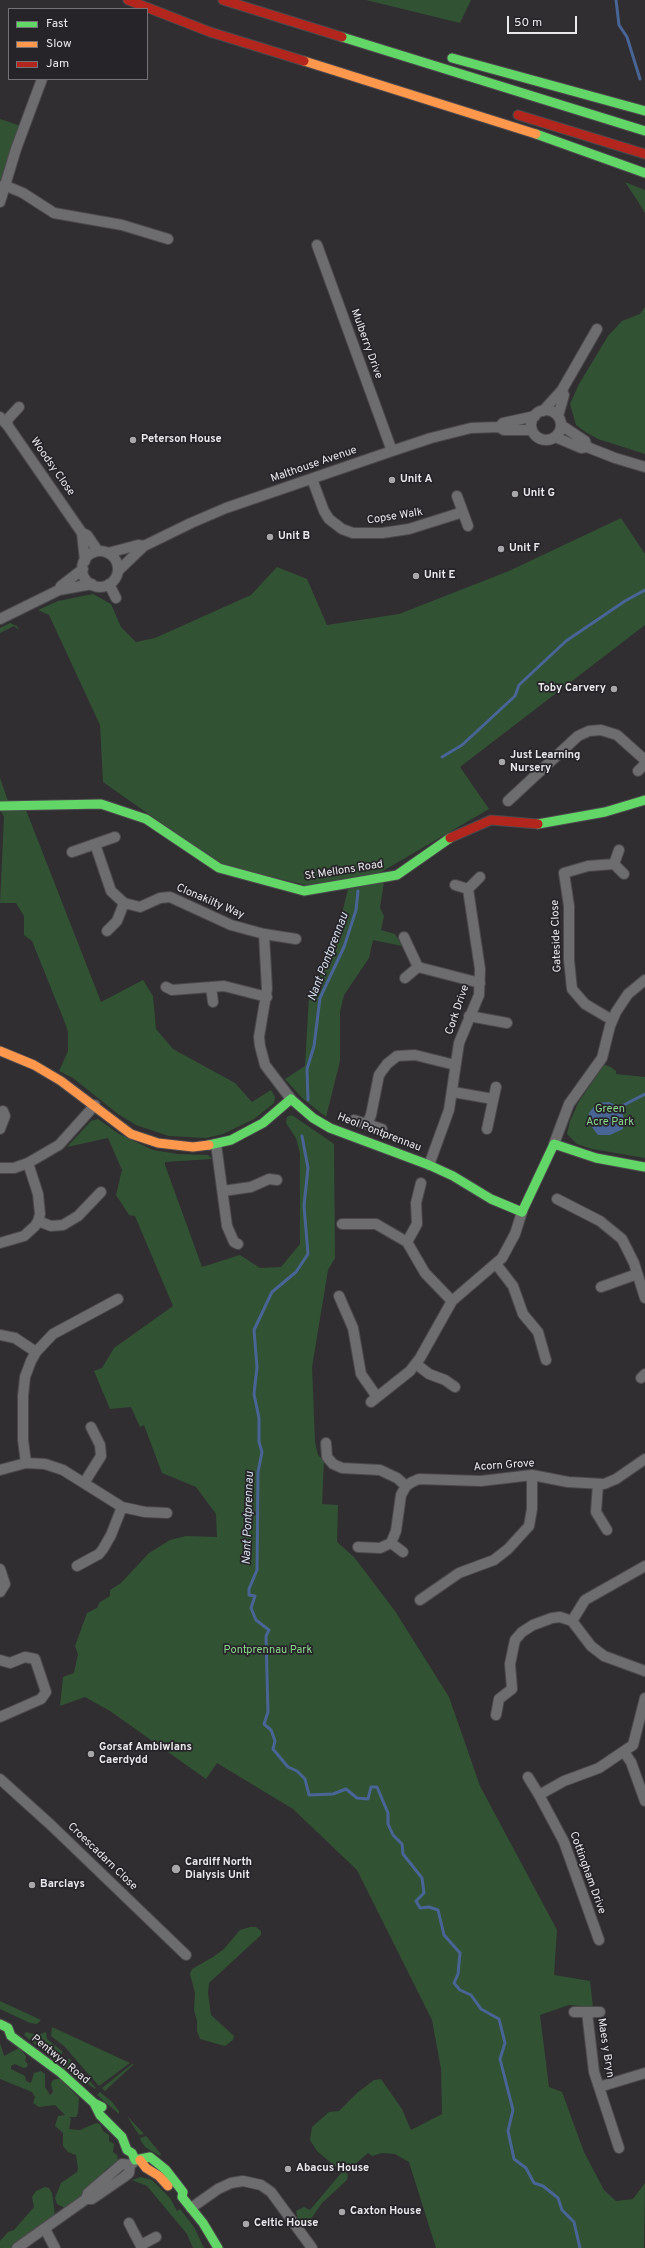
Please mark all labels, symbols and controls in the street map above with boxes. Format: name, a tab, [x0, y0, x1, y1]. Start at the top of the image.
legend	[8, 8, 148, 80]
scale bar	[509, 8, 579, 34]
text: 50 m	[514, 15, 542, 31]
text: Fast	[46, 16, 68, 32]
text: Slow	[46, 36, 72, 52]
text: Jam	[46, 56, 69, 72]
street label: Mulberry Drive	[347, 307, 385, 381]
place label: Peterson House	[141, 433, 222, 447]
street label: Woodsy Close	[27, 435, 77, 499]
marker: Peterson House	[128, 435, 138, 445]
street label: Malthouse Avenue	[269, 444, 359, 486]
place label: Unit A	[400, 473, 432, 487]
marker: Unit A	[387, 475, 397, 485]
place label: Unit G	[523, 487, 555, 501]
marker: Unit G	[510, 489, 520, 499]
street label: Copse Walk	[366, 506, 424, 528]
place label: Unit B	[278, 530, 310, 544]
marker: Unit B	[265, 532, 275, 542]
place label: Unit F	[509, 542, 540, 556]
marker: Unit F	[496, 544, 506, 554]
place label: Unit E	[424, 569, 455, 583]
marker: Unit E	[411, 571, 421, 581]
place label: Toby Carvery	[538, 682, 606, 696]
marker: Toby Carvery	[609, 684, 619, 694]
place label: Just Learning Nursery	[510, 749, 580, 775]
marker: Just Learning Nursery	[497, 757, 507, 767]
street label: St Mellons Road	[304, 858, 384, 884]
street label: Clonakilty Way	[174, 882, 246, 922]
street label: Gateside Close	[549, 899, 565, 973]
water label: Nant Pontprennau	[306, 911, 352, 1003]
street label: Cork Drive	[443, 983, 473, 1037]
park label: Green Acre Park	[586, 1103, 634, 1129]
street label: Heol Pontprennau	[335, 1111, 423, 1155]
street label: Acorn Grove	[473, 1457, 535, 1475]
water label: Nant Pontprennau	[240, 1471, 258, 1565]
park label: Pontprennau Park	[224, 1644, 312, 1658]
place label: Gorsaf Ambiwlans Caerdydd	[99, 1741, 192, 1767]
marker: Gorsaf Ambiwlans Caerdydd	[86, 1749, 96, 1759]
street label: Croescadarn Close	[64, 1820, 140, 1894]
street label: Cottingham Drive	[566, 1830, 608, 1916]
place label: Cardiff North Dialysis Unit	[185, 1856, 252, 1882]
marker: Cardiff North Dialysis Unit	[170, 1863, 182, 1875]
place label: Barclays	[40, 1878, 85, 1892]
marker: Barclays	[27, 1880, 37, 1890]
street label: Maes y Bryn	[594, 2017, 616, 2079]
street label: Pentwyn Road	[28, 2033, 92, 2087]
place label: Abacus House	[296, 2162, 369, 2176]
marker: Abacus House	[283, 2164, 293, 2174]
place label: Caxton House	[350, 2205, 421, 2219]
marker: Caxton House	[337, 2207, 347, 2217]
place label: Celtic House	[254, 2217, 318, 2231]
marker: Celtic House	[241, 2219, 251, 2229]

